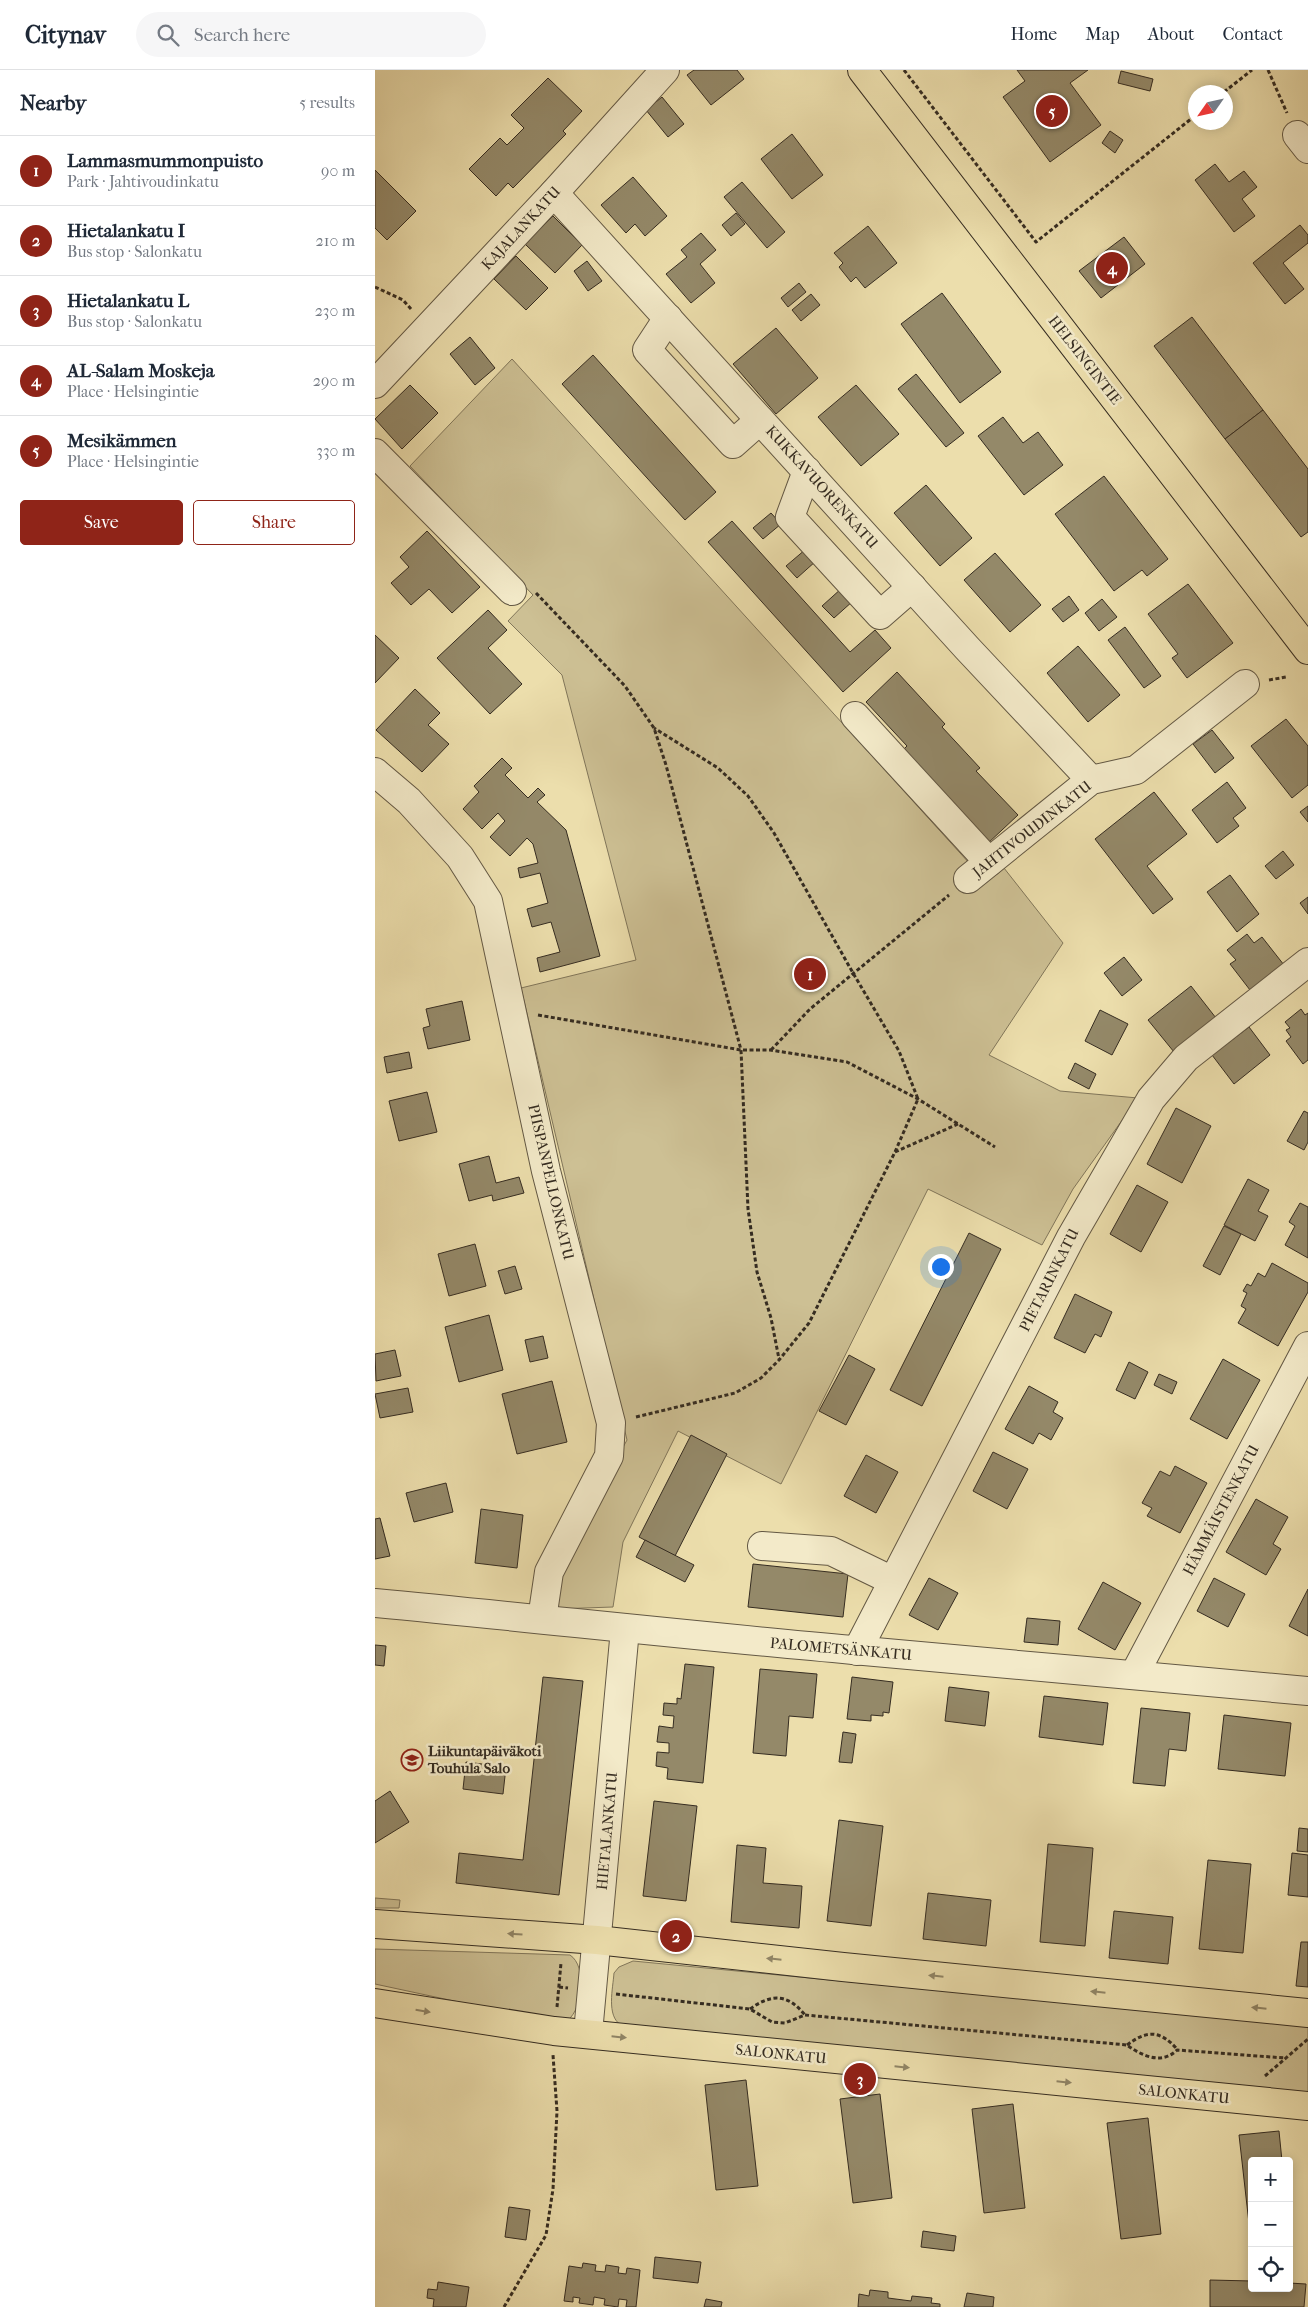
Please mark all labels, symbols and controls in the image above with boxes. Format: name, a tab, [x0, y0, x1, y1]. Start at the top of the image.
search box	[136, 12, 486, 57]
text: Citynav	[25, 21, 106, 49]
icon: search	[154, 21, 182, 49]
text: Search here	[194, 24, 290, 46]
text: Home	[1010, 24, 1057, 45]
text: Map	[1085, 24, 1120, 45]
text: About	[1148, 24, 1194, 45]
text: Contact	[1222, 24, 1283, 45]
north arrow	[1188, 85, 1233, 130]
text: Nearby	[20, 91, 86, 115]
pin: 5	[1036, 92, 1068, 130]
text: 5 results	[299, 93, 355, 112]
text: Lammasmummonpuisto	[67, 150, 263, 172]
text: 1	[33, 161, 39, 180]
text: 90 m	[321, 161, 355, 180]
text: Park · Jahtivoudinkatu	[67, 172, 219, 191]
street label: KAJALANKATU	[478, 182, 565, 274]
text: Hietalankatu I	[67, 220, 185, 242]
text: 2	[32, 231, 40, 250]
text: 210 m	[316, 231, 355, 250]
text: Bus stop · Salonkatu	[67, 242, 202, 261]
pin: 4	[1096, 249, 1128, 287]
text: Hietalankatu L	[67, 290, 189, 312]
text: 3	[33, 301, 39, 320]
text: 230 m	[315, 301, 355, 320]
text: Bus stop · Salonkatu	[67, 312, 202, 331]
street label: HELSINGINTIE	[1045, 312, 1125, 408]
text: AL-Salam Moskeja	[67, 360, 215, 382]
text: 4	[31, 371, 41, 390]
text: 290 m	[313, 371, 355, 390]
text: Place · Helsingintie	[67, 382, 199, 401]
street label: KUKKAVUORENKATU	[762, 422, 882, 552]
text: Mesikämmen	[67, 430, 177, 452]
text: 5	[33, 441, 39, 460]
text: 330 m	[316, 441, 355, 460]
text: Place · Helsingintie	[67, 452, 199, 471]
button: Save	[20, 500, 183, 545]
button: Share	[193, 500, 355, 545]
street label: JAHTIVOUDINKATU	[968, 777, 1095, 882]
pin: 1	[794, 955, 826, 993]
street label: PIISPANPELLONKATU	[524, 1102, 578, 1262]
street label: PIETARINKATU	[1015, 1225, 1083, 1335]
your location	[928, 1254, 954, 1280]
street label: HÄMMÄISTENKATU	[1179, 1441, 1263, 1578]
street label: PALOMETSÄNKATU	[769, 1634, 913, 1664]
place label: Liikuntapäiväkoti Touhula Salo	[427, 1742, 542, 1777]
school or university icon: Liikuntapäiväkoti Touhula Salo	[400, 1748, 424, 1772]
street label: HIETALANKATU	[593, 1771, 621, 1891]
pin: 2	[660, 1917, 692, 1955]
one-way arrow	[507, 1929, 523, 1937]
one-way arrow	[766, 1955, 782, 1963]
one-way arrow	[928, 1972, 944, 1980]
one-way arrow	[1089, 1988, 1105, 1996]
one-way arrow	[1251, 2004, 1267, 2012]
one-way arrow	[416, 2007, 432, 2015]
one-way arrow	[611, 2033, 627, 2041]
street label: SALONKATU	[735, 2040, 828, 2068]
pin: 3	[844, 2060, 876, 2098]
one-way arrow	[895, 2063, 911, 2071]
one-way arrow	[1056, 2078, 1072, 2086]
street label: SALONKATU	[1138, 2080, 1231, 2108]
map controls	[1248, 2157, 1293, 2292]
button: +	[1248, 2157, 1293, 2202]
button: −	[1248, 2202, 1293, 2247]
button: locate	[1248, 2247, 1293, 2292]

